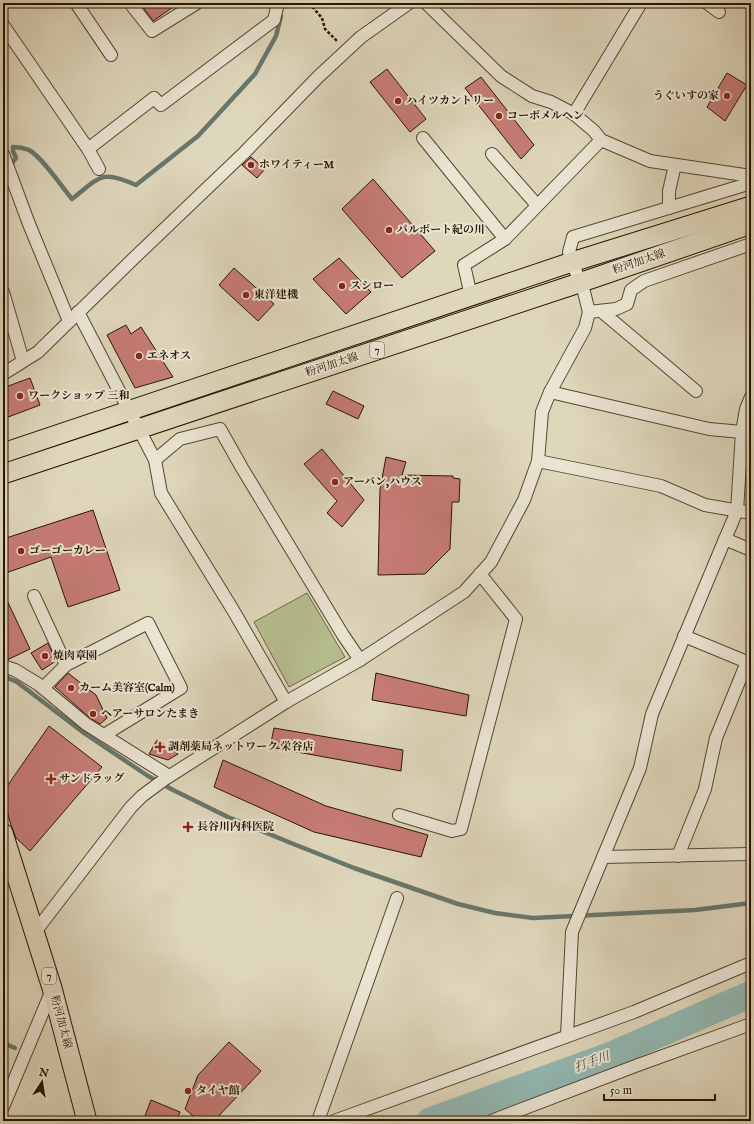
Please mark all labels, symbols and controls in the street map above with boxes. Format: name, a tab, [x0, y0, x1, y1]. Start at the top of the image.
place label: うぐいすの家	[653, 89, 719, 103]
marker: うぐいすの家	[722, 91, 732, 101]
place label: ハイツカントリー	[406, 94, 494, 108]
marker: ハイツカントリー	[393, 96, 403, 106]
place label: コーポメルヘン	[507, 109, 584, 123]
marker: コーポメルヘン	[494, 111, 504, 121]
place label: ホワイティーM	[259, 158, 335, 172]
marker: ホワイティーM	[246, 160, 256, 170]
place label: パルポート紀の川	[396, 223, 485, 237]
marker: パルポート紀の川	[384, 225, 394, 235]
street label: 粉河加太線	[611, 246, 667, 278]
place label: スシロー	[350, 279, 394, 293]
marker: スシロー	[337, 281, 347, 291]
place label: 東洋建機	[254, 288, 298, 302]
marker: 東洋建機	[241, 290, 251, 300]
road number: 7	[370, 342, 384, 358]
place label: エネオス	[147, 349, 191, 363]
street label: 粉河加太線	[304, 350, 360, 380]
marker: エネオス	[134, 351, 144, 361]
place label: ワークショップ 三和	[28, 389, 129, 403]
marker: ワークショップ 三和	[15, 391, 25, 401]
place label: アーバン,ハウス	[343, 475, 422, 489]
marker: アーバン,ハウス	[330, 477, 340, 487]
place label: ゴーゴーカレー	[29, 544, 106, 558]
marker: ゴーゴーカレー	[16, 546, 26, 556]
place label: 焼肉章園	[53, 649, 97, 663]
marker: 焼肉章園	[40, 651, 50, 661]
place label: カーム美容室(Calm)	[79, 681, 175, 695]
marker: カーム美容室(Calm)	[66, 683, 76, 693]
place label: ヘアーサロンたまき	[101, 707, 199, 721]
marker: ヘアーサロンたまき	[88, 709, 98, 719]
place label: 調剤薬局ネットワーク 栄谷店	[168, 740, 313, 754]
marker: 調剤薬局ネットワーク 栄谷店	[155, 742, 165, 752]
place label: サンドラッグ	[59, 772, 124, 786]
marker: サンドラッグ	[46, 774, 56, 784]
place label: 長谷川内科医院	[197, 820, 274, 834]
marker: 長谷川内科医院	[182, 821, 194, 833]
road number: 7	[42, 968, 56, 984]
street label: 粉河加太線	[47, 994, 75, 1050]
water label: 打手川	[573, 1048, 613, 1075]
north arrow	[22, 1062, 62, 1102]
text: N	[37, 1065, 50, 1081]
scale bar	[604, 1076, 715, 1102]
text: 50 m	[610, 1083, 632, 1098]
place label: タイヤ館	[196, 1084, 240, 1098]
marker: タイヤ館	[183, 1086, 193, 1096]

